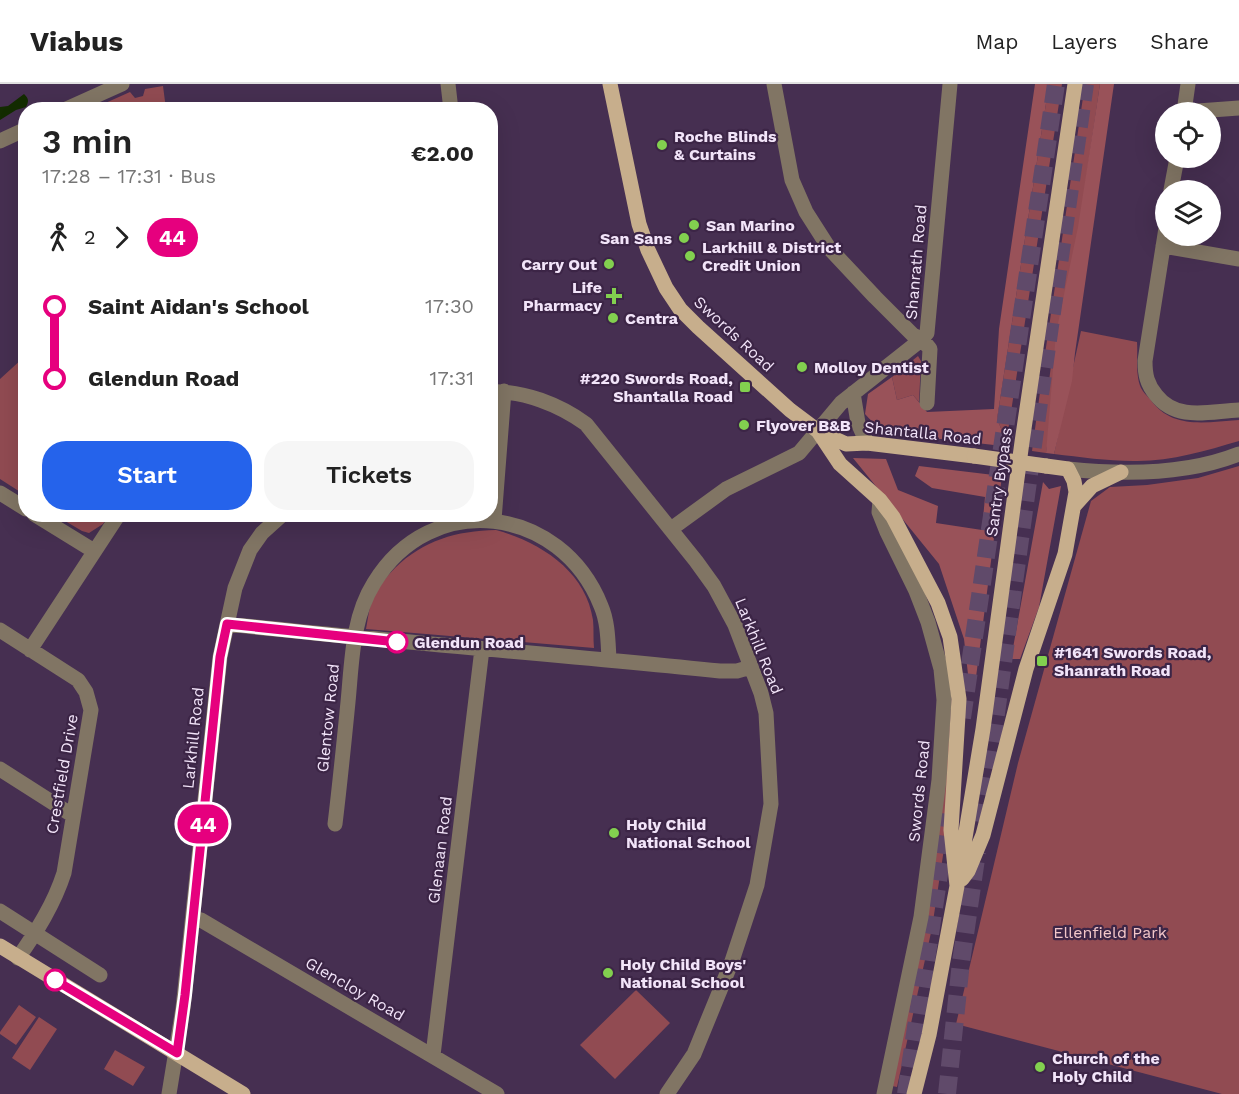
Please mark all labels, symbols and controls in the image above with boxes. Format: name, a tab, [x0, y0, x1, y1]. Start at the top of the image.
text: Viabus	[30, 25, 123, 58]
text: Map	[975, 29, 1018, 54]
text: Layers	[1051, 29, 1117, 54]
text: Share	[1150, 29, 1209, 54]
map controls	[1155, 102, 1221, 246]
button: locate	[1155, 102, 1221, 168]
text: 3 min	[42, 122, 132, 161]
place label: Roche Blinds & Curtains	[674, 127, 777, 164]
marker: Roche Blinds & Curtains	[655, 138, 669, 152]
text: €2.00	[411, 141, 474, 166]
text: 17:28 – 17:31 · Bus	[42, 164, 216, 188]
button: layers	[1155, 180, 1221, 246]
street label: Shanrath Road	[902, 204, 930, 320]
place label: San Marino	[706, 216, 795, 235]
marker: San Marino	[687, 218, 701, 232]
icon: walk	[42, 221, 75, 254]
icon: forward	[105, 221, 138, 254]
text: 2	[84, 225, 96, 249]
text: 44	[159, 225, 186, 250]
place label: San Sans	[600, 229, 672, 248]
marker: San Sans	[677, 231, 691, 245]
place label: Larkhill & District Credit Union	[702, 238, 841, 275]
marker: Larkhill & District Credit Union	[683, 249, 697, 263]
place label: Carry Out	[521, 255, 597, 274]
marker: Carry Out	[602, 257, 616, 271]
place label: Life Pharmacy	[523, 278, 603, 315]
marker: Life Pharmacy	[607, 289, 621, 303]
street label: Swords Road	[690, 292, 778, 376]
text: Saint Aidan's School	[88, 294, 309, 319]
text: 17:30	[425, 294, 474, 318]
place label: Centra	[625, 309, 679, 328]
marker: Centra	[606, 311, 620, 325]
place label: Molloy Dentist	[814, 358, 929, 377]
marker: Molloy Dentist	[795, 360, 809, 374]
text: Glendun Road	[88, 366, 239, 391]
text: 17:31	[430, 366, 474, 390]
place label: #220 Swords Road, Shantalla Road	[580, 369, 733, 406]
marker: #220 Swords Road, Shantalla Road	[738, 380, 752, 394]
place label: Flyover B&B	[756, 416, 851, 435]
street label: Shantalla Road	[863, 417, 983, 449]
marker: Flyover B&B	[737, 418, 751, 432]
street label: Santry Bypass	[982, 426, 1016, 538]
button: Start	[42, 441, 252, 510]
button: Tickets	[264, 441, 474, 510]
street label: Larkhill Road	[731, 595, 787, 697]
marker: Glendun Road	[386, 631, 408, 653]
place label: Glendun Road	[414, 633, 524, 652]
place label: #1641 Swords Road, Shanrath Road	[1054, 643, 1212, 680]
marker: #1641 Swords Road, Shanrath Road	[1035, 654, 1049, 668]
street label: Glentow Road	[313, 663, 343, 773]
street label: Larkhill Road	[178, 686, 208, 790]
street label: Crestfield Drive	[42, 713, 82, 835]
street label: Swords Road	[904, 739, 934, 843]
street label: Glenaan Road	[424, 795, 456, 905]
line badge: 44	[176, 804, 230, 844]
text: 44	[189, 812, 217, 837]
place label: Holy Child National School	[626, 815, 751, 852]
marker: Holy Child National School	[607, 826, 621, 840]
park label: Ellenfield Park	[1053, 923, 1167, 942]
street label: Glencloy Road	[302, 953, 408, 1025]
place label: Holy Child Boys' National School	[620, 955, 746, 992]
marker: Holy Child Boys' National School	[601, 966, 615, 980]
unlabelled marker	[44, 969, 66, 991]
place label: Church of the Holy Child	[1052, 1049, 1160, 1086]
marker: Church of the Holy Child	[1033, 1060, 1047, 1074]

